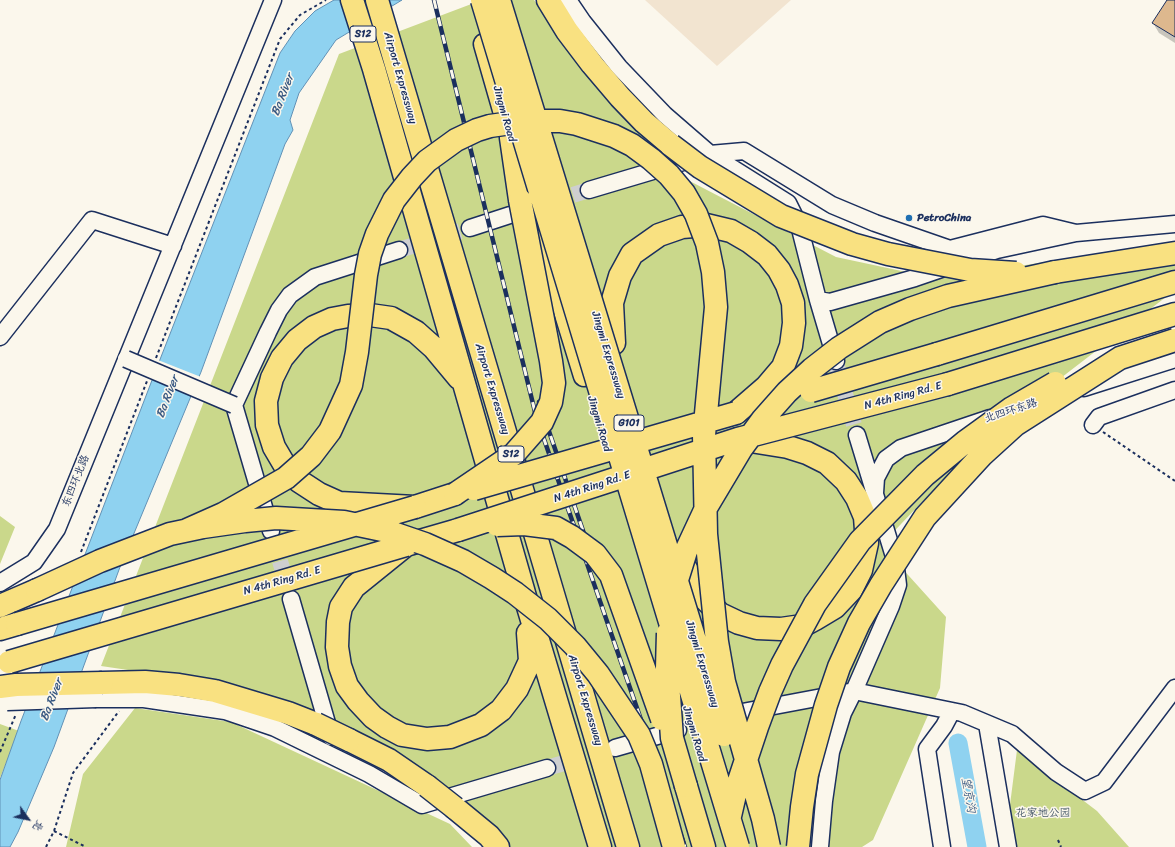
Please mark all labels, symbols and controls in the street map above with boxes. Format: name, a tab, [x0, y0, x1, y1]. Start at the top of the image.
road number: S12	[350, 26, 376, 42]
street label: Airport Expressway	[381, 31, 419, 125]
water label: Ba River	[268, 72, 298, 118]
street label: Jingmi Road	[490, 84, 518, 144]
place label: PetroChina	[917, 211, 971, 225]
marker: PetroChina	[904, 213, 914, 223]
street label: Jingmi Expressway	[588, 310, 628, 400]
street label: Airport Expressway	[472, 342, 512, 436]
water label: Ba River	[153, 374, 183, 420]
street label: N 4th Ring Rd. E	[863, 379, 943, 413]
street label: Jingmi Road	[584, 395, 614, 453]
street label: 北四环东路	[983, 396, 1039, 426]
road number: G101	[614, 415, 644, 431]
road number: S12	[498, 446, 524, 462]
street label: 东四环北路	[60, 453, 92, 509]
street label: N 4th Ring Rd. E	[552, 468, 632, 506]
street label: N 4th Ring Rd. E	[242, 564, 322, 598]
street label: Jingmi Expressway	[682, 619, 722, 709]
street label: Airport Expressway	[565, 653, 605, 747]
water label: Ba River	[37, 677, 67, 723]
street label: Jingmi Road	[679, 705, 709, 763]
water label: 望京沟	[958, 776, 978, 814]
north arrow	[8, 799, 48, 839]
park label: 花家地公园	[1016, 806, 1070, 820]
text: 北	[28, 816, 49, 836]

